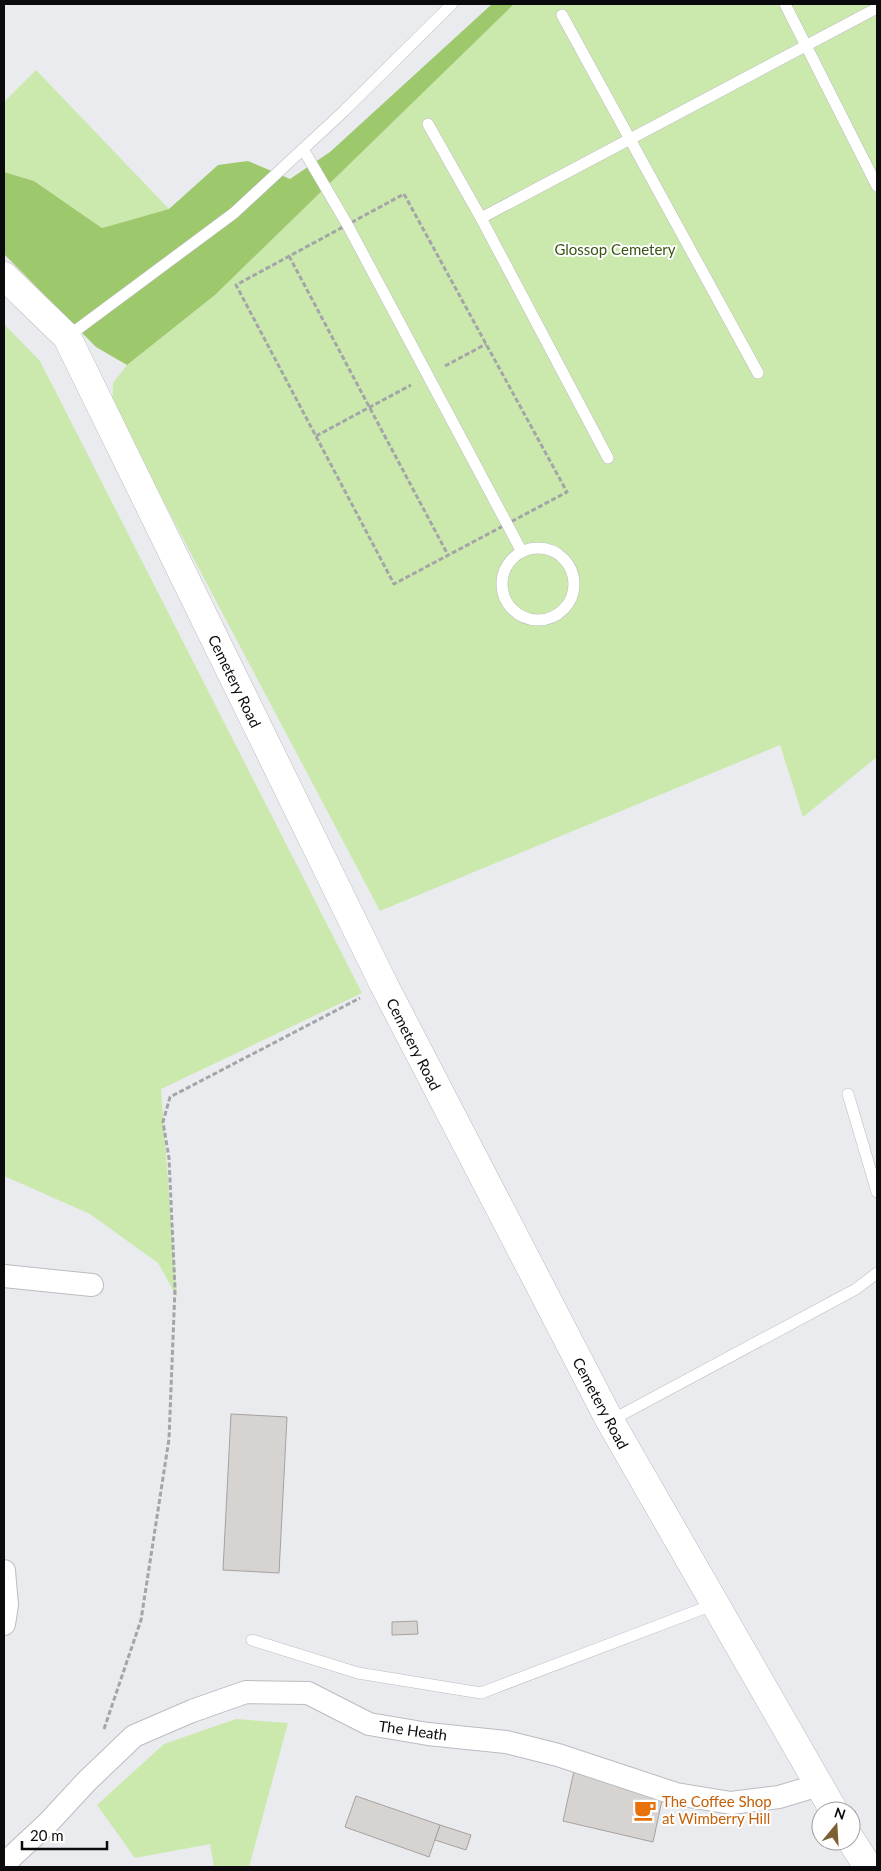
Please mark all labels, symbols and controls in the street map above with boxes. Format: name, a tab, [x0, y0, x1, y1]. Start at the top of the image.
park label: Glossop Cemetery	[554, 240, 676, 258]
street label: Cemetery Road	[205, 632, 265, 730]
street label: Cemetery Road	[383, 995, 445, 1093]
street label: Cemetery Road	[569, 1354, 633, 1452]
street label: The Heath	[378, 1716, 448, 1744]
place label: The Coffee Shop at Wimberry Hill	[662, 1792, 772, 1827]
cafe icon: The Coffee Shop at Wimberry Hill	[632, 1797, 658, 1823]
north arrow	[811, 1801, 861, 1851]
text: N	[832, 1803, 848, 1823]
scale bar	[22, 1818, 108, 1850]
text: 20 m	[30, 1826, 64, 1844]

